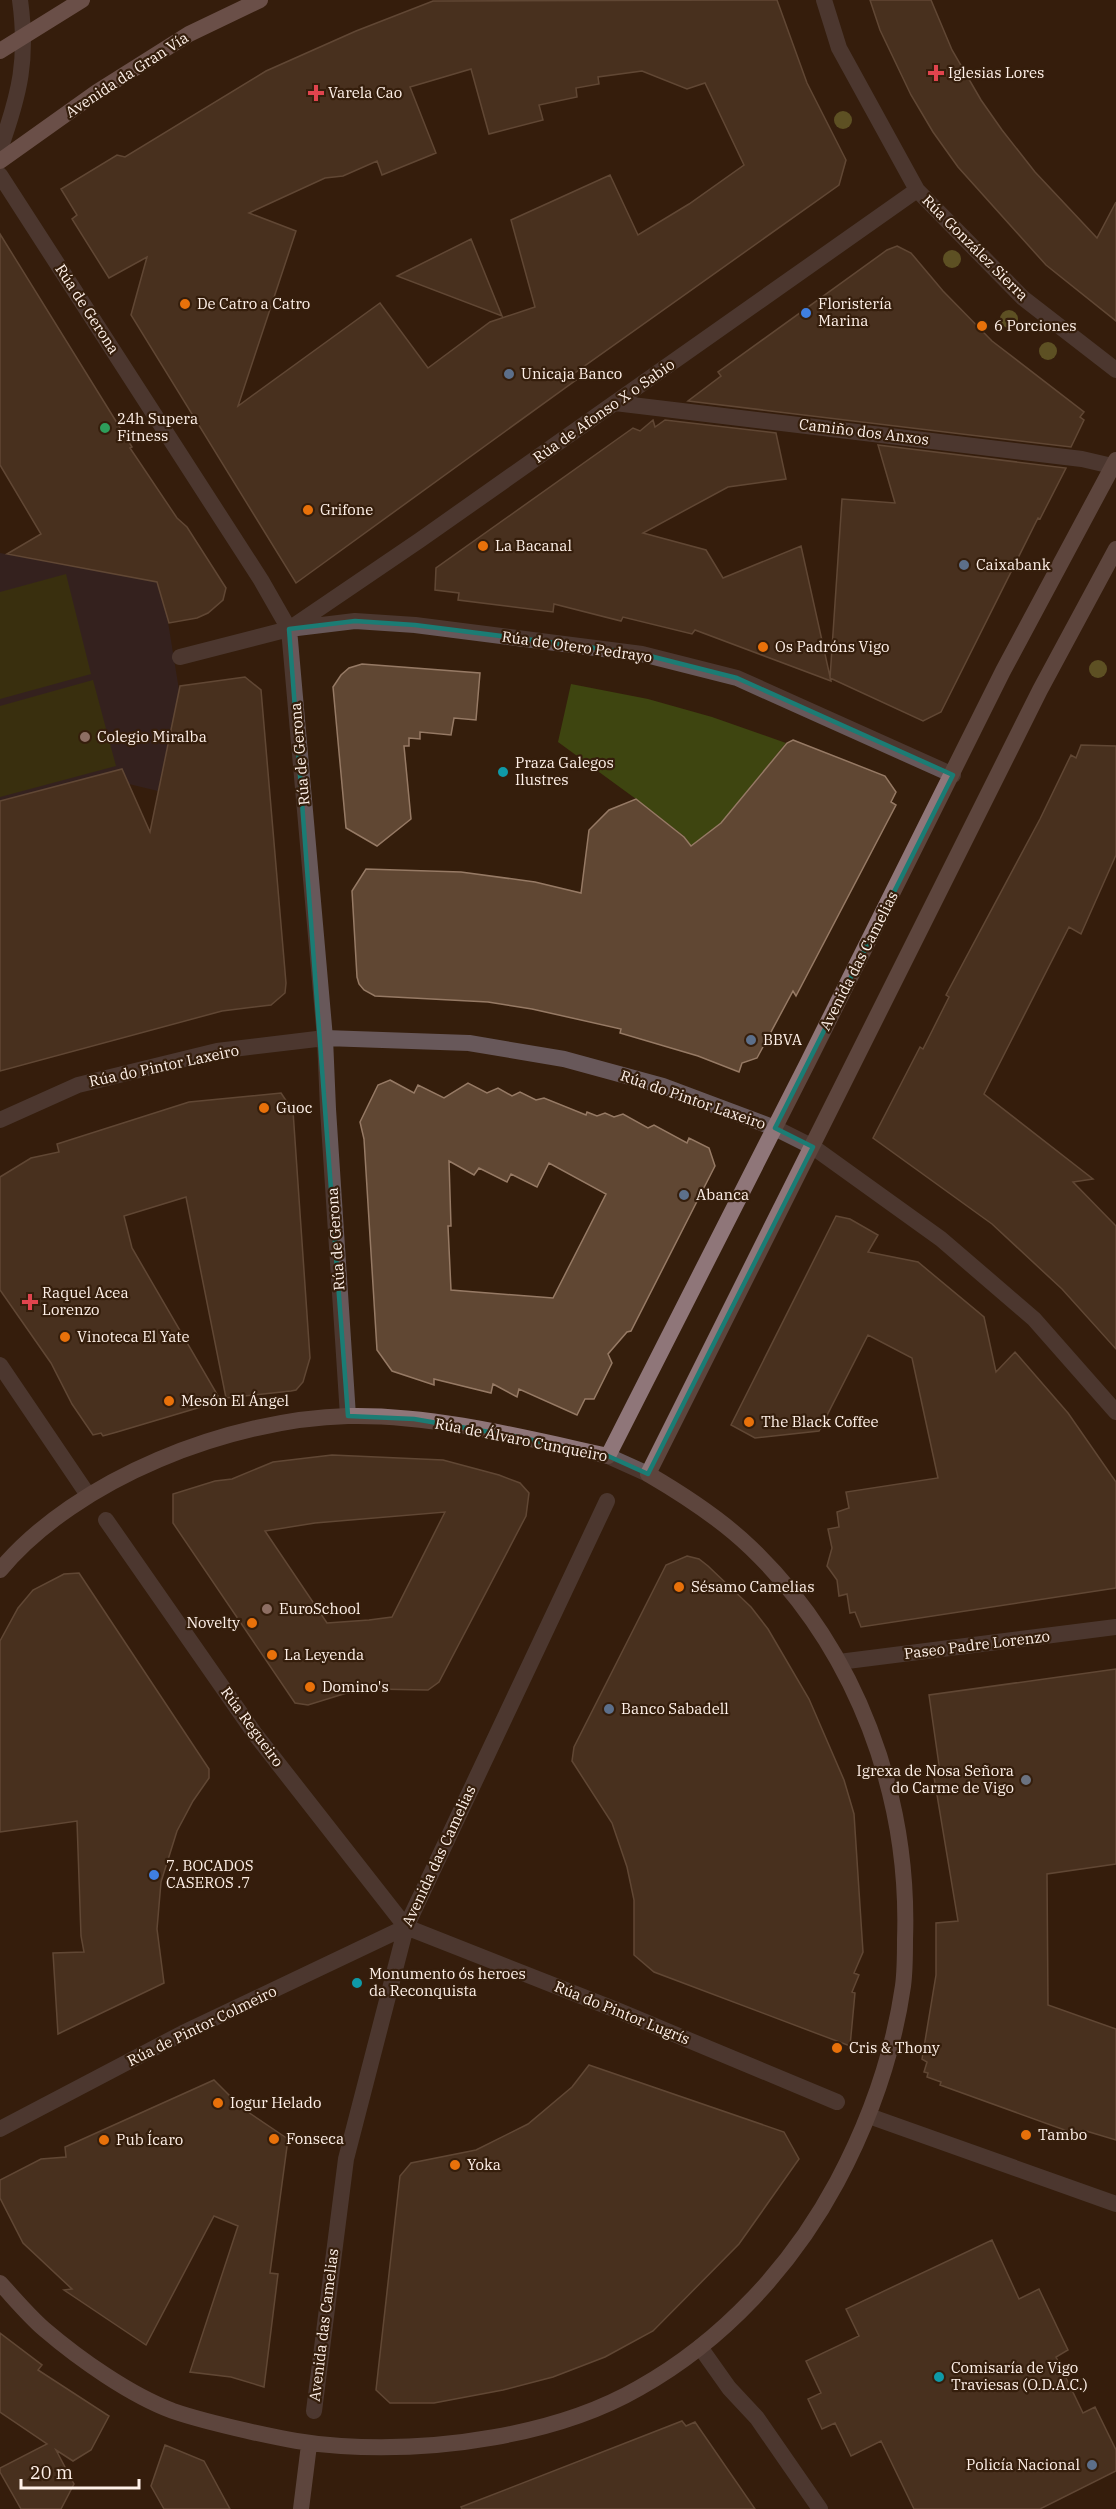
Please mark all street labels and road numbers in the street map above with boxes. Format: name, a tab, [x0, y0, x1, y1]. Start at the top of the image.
street label: Avenida da Gran Vía	[62, 28, 192, 121]
street label: Rúa González Sierra	[918, 191, 1032, 305]
street label: Rúa de Gerona	[51, 260, 124, 357]
street label: Rúa de Afonso X o Sabio	[529, 354, 678, 467]
street label: Camiño dos Anxos	[798, 414, 930, 449]
street label: Rúa de Otero Pedrayo	[501, 627, 653, 666]
street label: Rúa de Gerona	[286, 702, 313, 806]
street label: Avenida das Camelias	[815, 888, 902, 1034]
street label: Rúa do Pintor Laxeiro	[87, 1040, 241, 1091]
street label: Rúa do Pintor Laxeiro	[618, 1066, 768, 1133]
street label: Rúa de Gerona	[322, 1187, 349, 1291]
street label: Rúa de Álvaro Cunqueiro	[433, 1413, 609, 1466]
street label: Paseo Padre Lorenzo	[903, 1626, 1051, 1663]
street label: Rúa Regueiro	[217, 1683, 288, 1770]
street label: Avenida das Camelias	[397, 1782, 480, 1930]
street label: Rúa do Pintor Lugrís	[552, 1977, 693, 2048]
street label: Rúa de Pintor Colmeiro	[124, 1981, 280, 2070]
street label: Avenida das Camelias	[305, 2247, 342, 2402]

